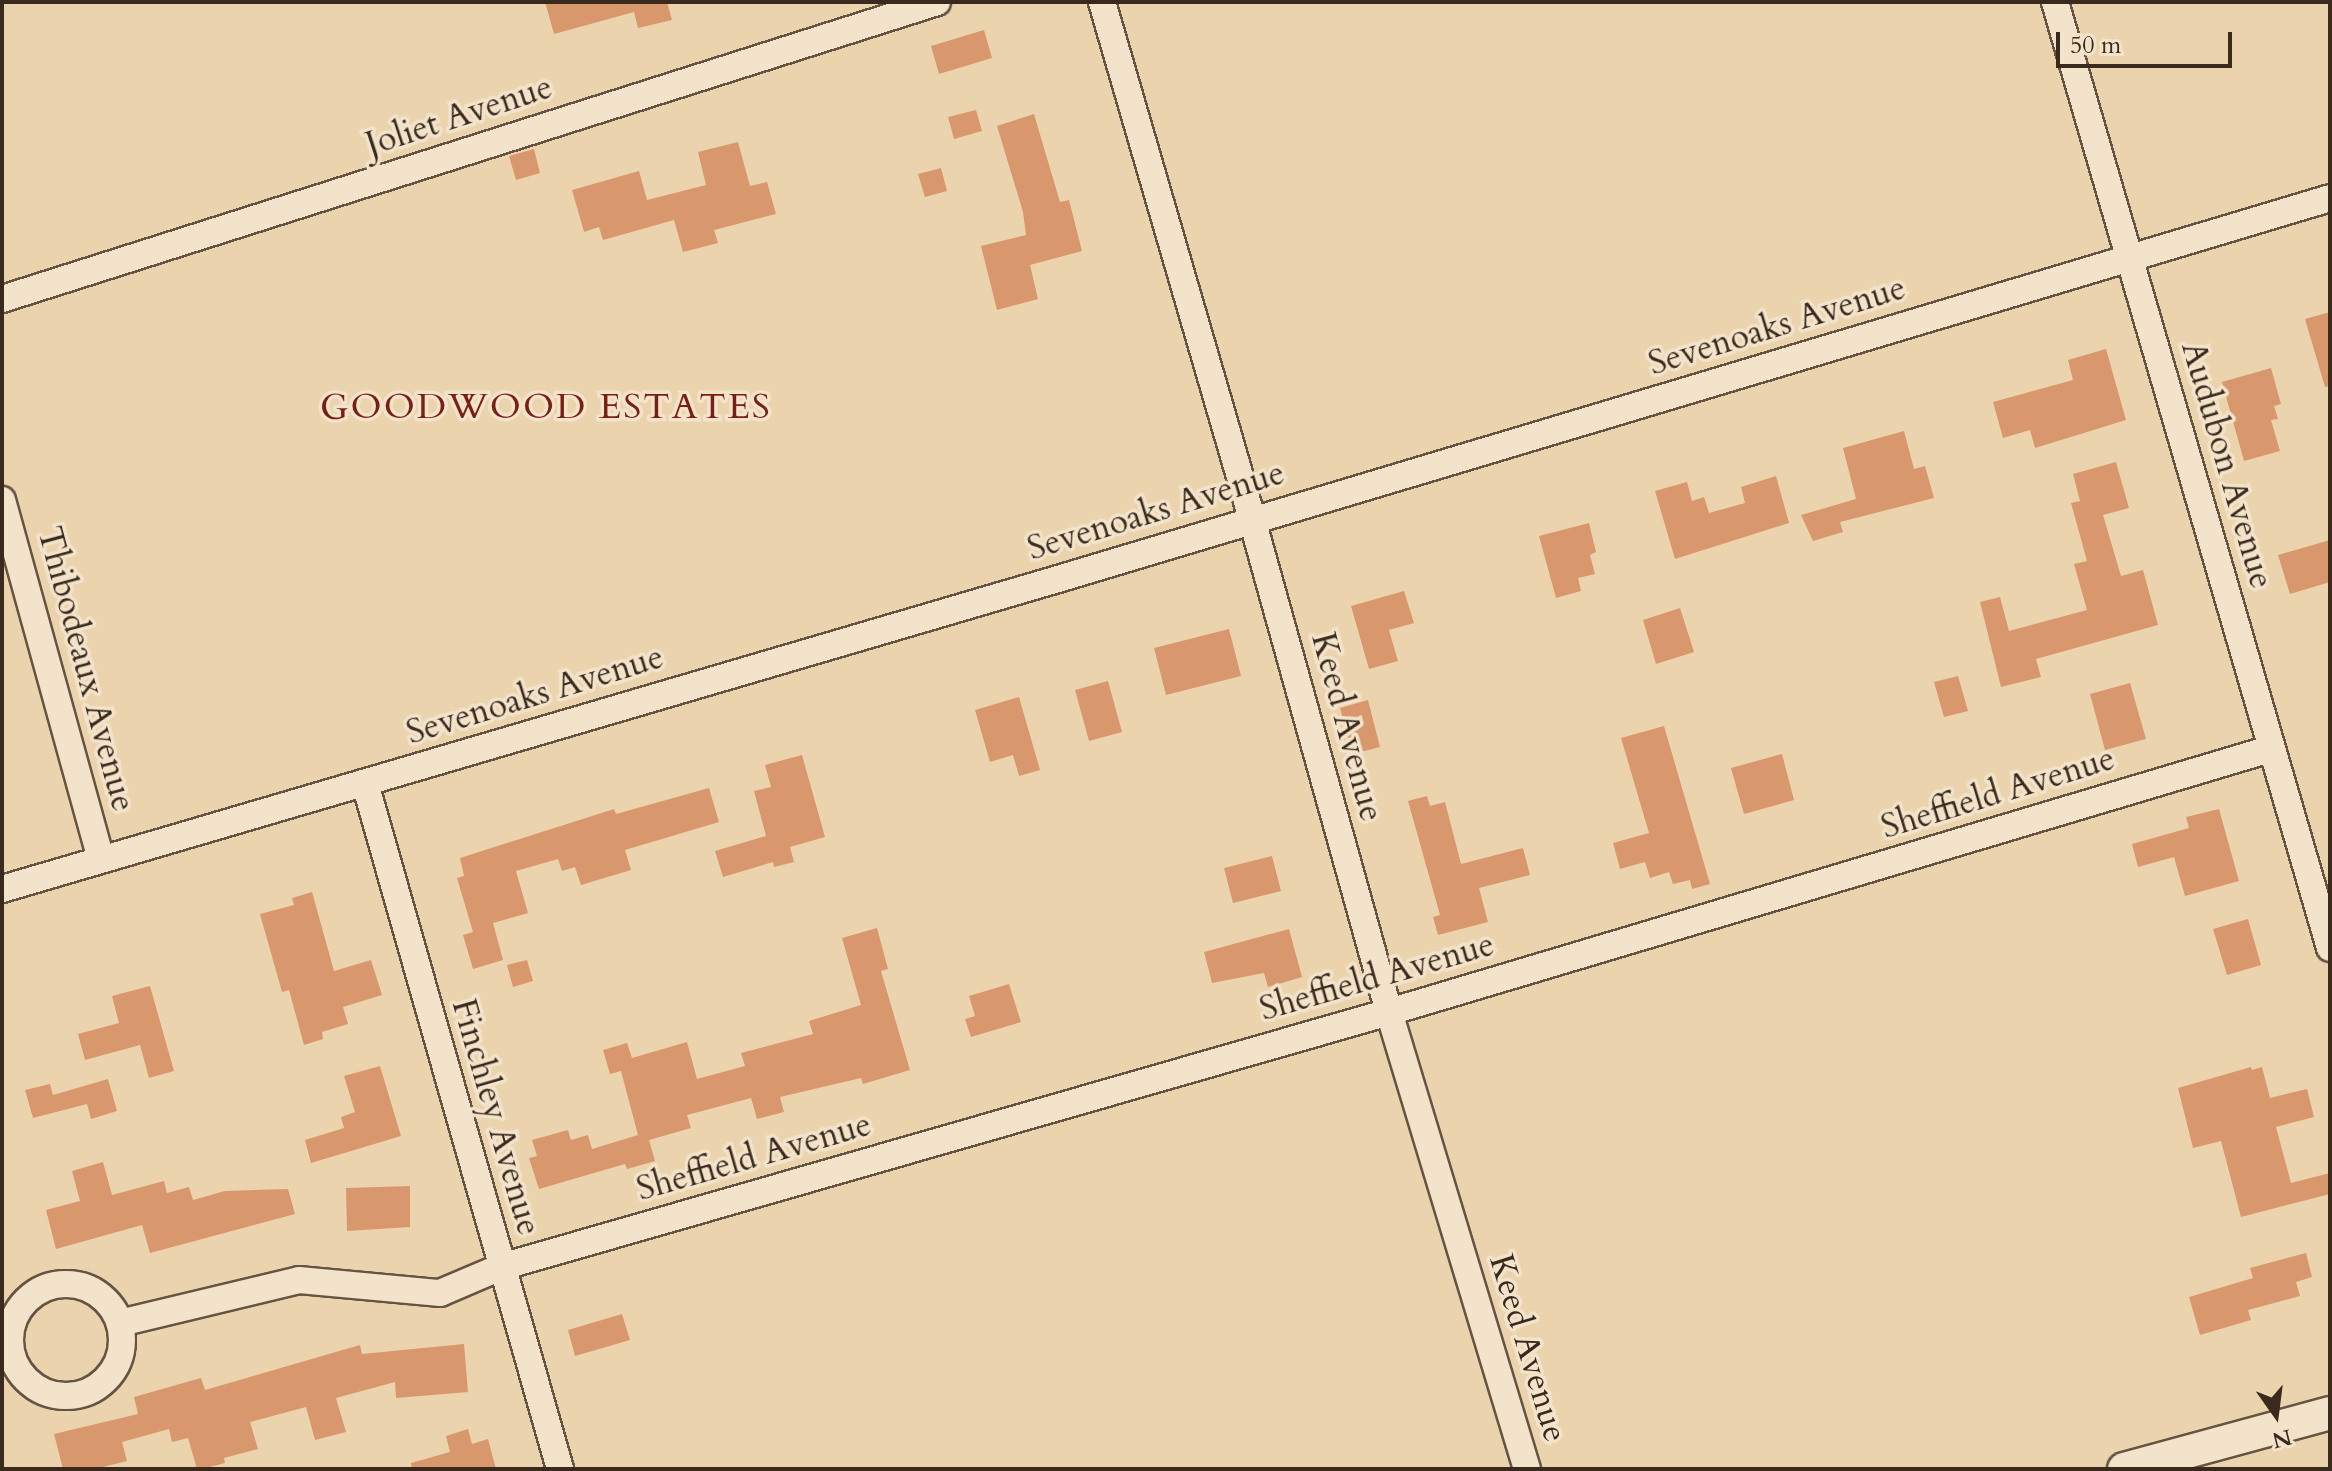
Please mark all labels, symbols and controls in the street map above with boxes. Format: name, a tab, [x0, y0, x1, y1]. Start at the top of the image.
scale bar	[2060, 16, 2236, 66]
text: 50 m	[2070, 29, 2121, 62]
street label: Joliet Avenue	[361, 67, 557, 165]
street label: Sevenoaks Avenue	[1644, 268, 1910, 384]
street label: Audubon Avenue	[2172, 337, 2282, 593]
district label: GOODWOOD ESTATES	[320, 385, 772, 429]
street label: Sevenoaks Avenue	[1023, 453, 1289, 569]
street label: Thibodeaux Avenue	[28, 522, 144, 816]
street label: Keed Avenue	[1302, 628, 1392, 826]
street label: Sevenoaks Avenue	[402, 637, 668, 753]
street label: Sheffield Avenue	[1876, 738, 2120, 848]
street label: Sheffield Avenue	[1255, 924, 1499, 1030]
street label: Finchley Avenue	[443, 994, 549, 1240]
street label: Sheffield Avenue	[632, 1104, 876, 1210]
street label: Keed Avenue	[1480, 1249, 1576, 1447]
north arrow	[2236, 1375, 2316, 1455]
text: N	[2269, 1421, 2295, 1455]

